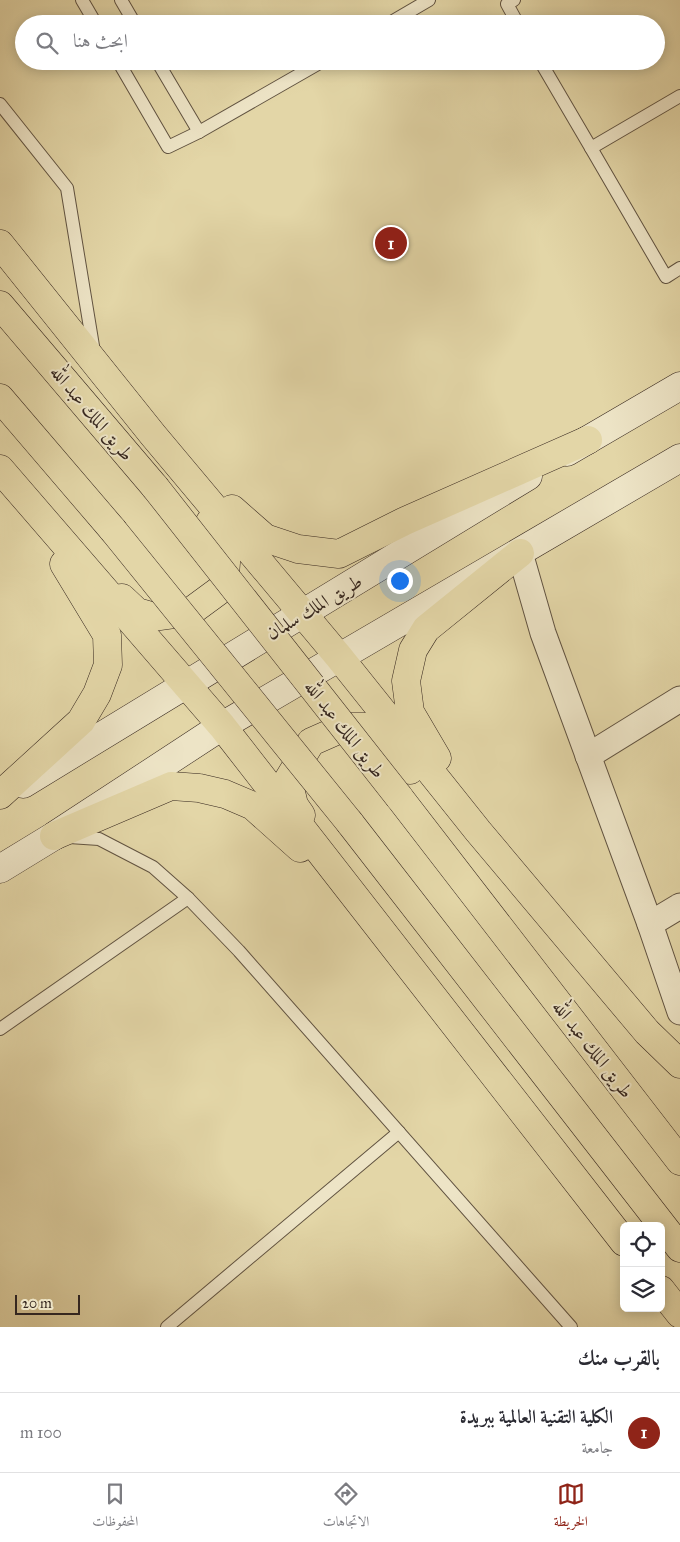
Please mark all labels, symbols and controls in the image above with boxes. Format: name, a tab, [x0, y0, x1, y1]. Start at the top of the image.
search box	[15, 15, 665, 70]
icon: search	[33, 29, 61, 57]
text: ابحث هنا	[73, 29, 128, 52]
pin: 1	[375, 224, 407, 262]
street label: طريق الملك عبد الله	[45, 359, 141, 466]
your location	[387, 568, 413, 594]
street label: طريق الملك سلمان	[262, 569, 367, 646]
street label: طريق الملك عبد الله	[299, 674, 393, 783]
street label: طريق الملك عبد الله	[547, 994, 641, 1103]
map controls	[620, 1222, 665, 1312]
button: locate	[620, 1222, 665, 1267]
button: layers	[620, 1267, 665, 1312]
scale bar	[15, 1292, 80, 1315]
text: 20 m	[22, 1295, 52, 1312]
text: بالقرب منك	[578, 1345, 660, 1371]
text: الكلية التقنية العالمية ببريدة	[460, 1405, 613, 1428]
text: 100 m	[20, 1423, 62, 1442]
text: 1	[641, 1423, 647, 1442]
text: جامعة	[581, 1438, 613, 1457]
tab: المحفوظات	[92, 1480, 138, 1535]
tab: الاتجاهات	[323, 1480, 369, 1535]
tab: الخريطة	[554, 1480, 588, 1535]

